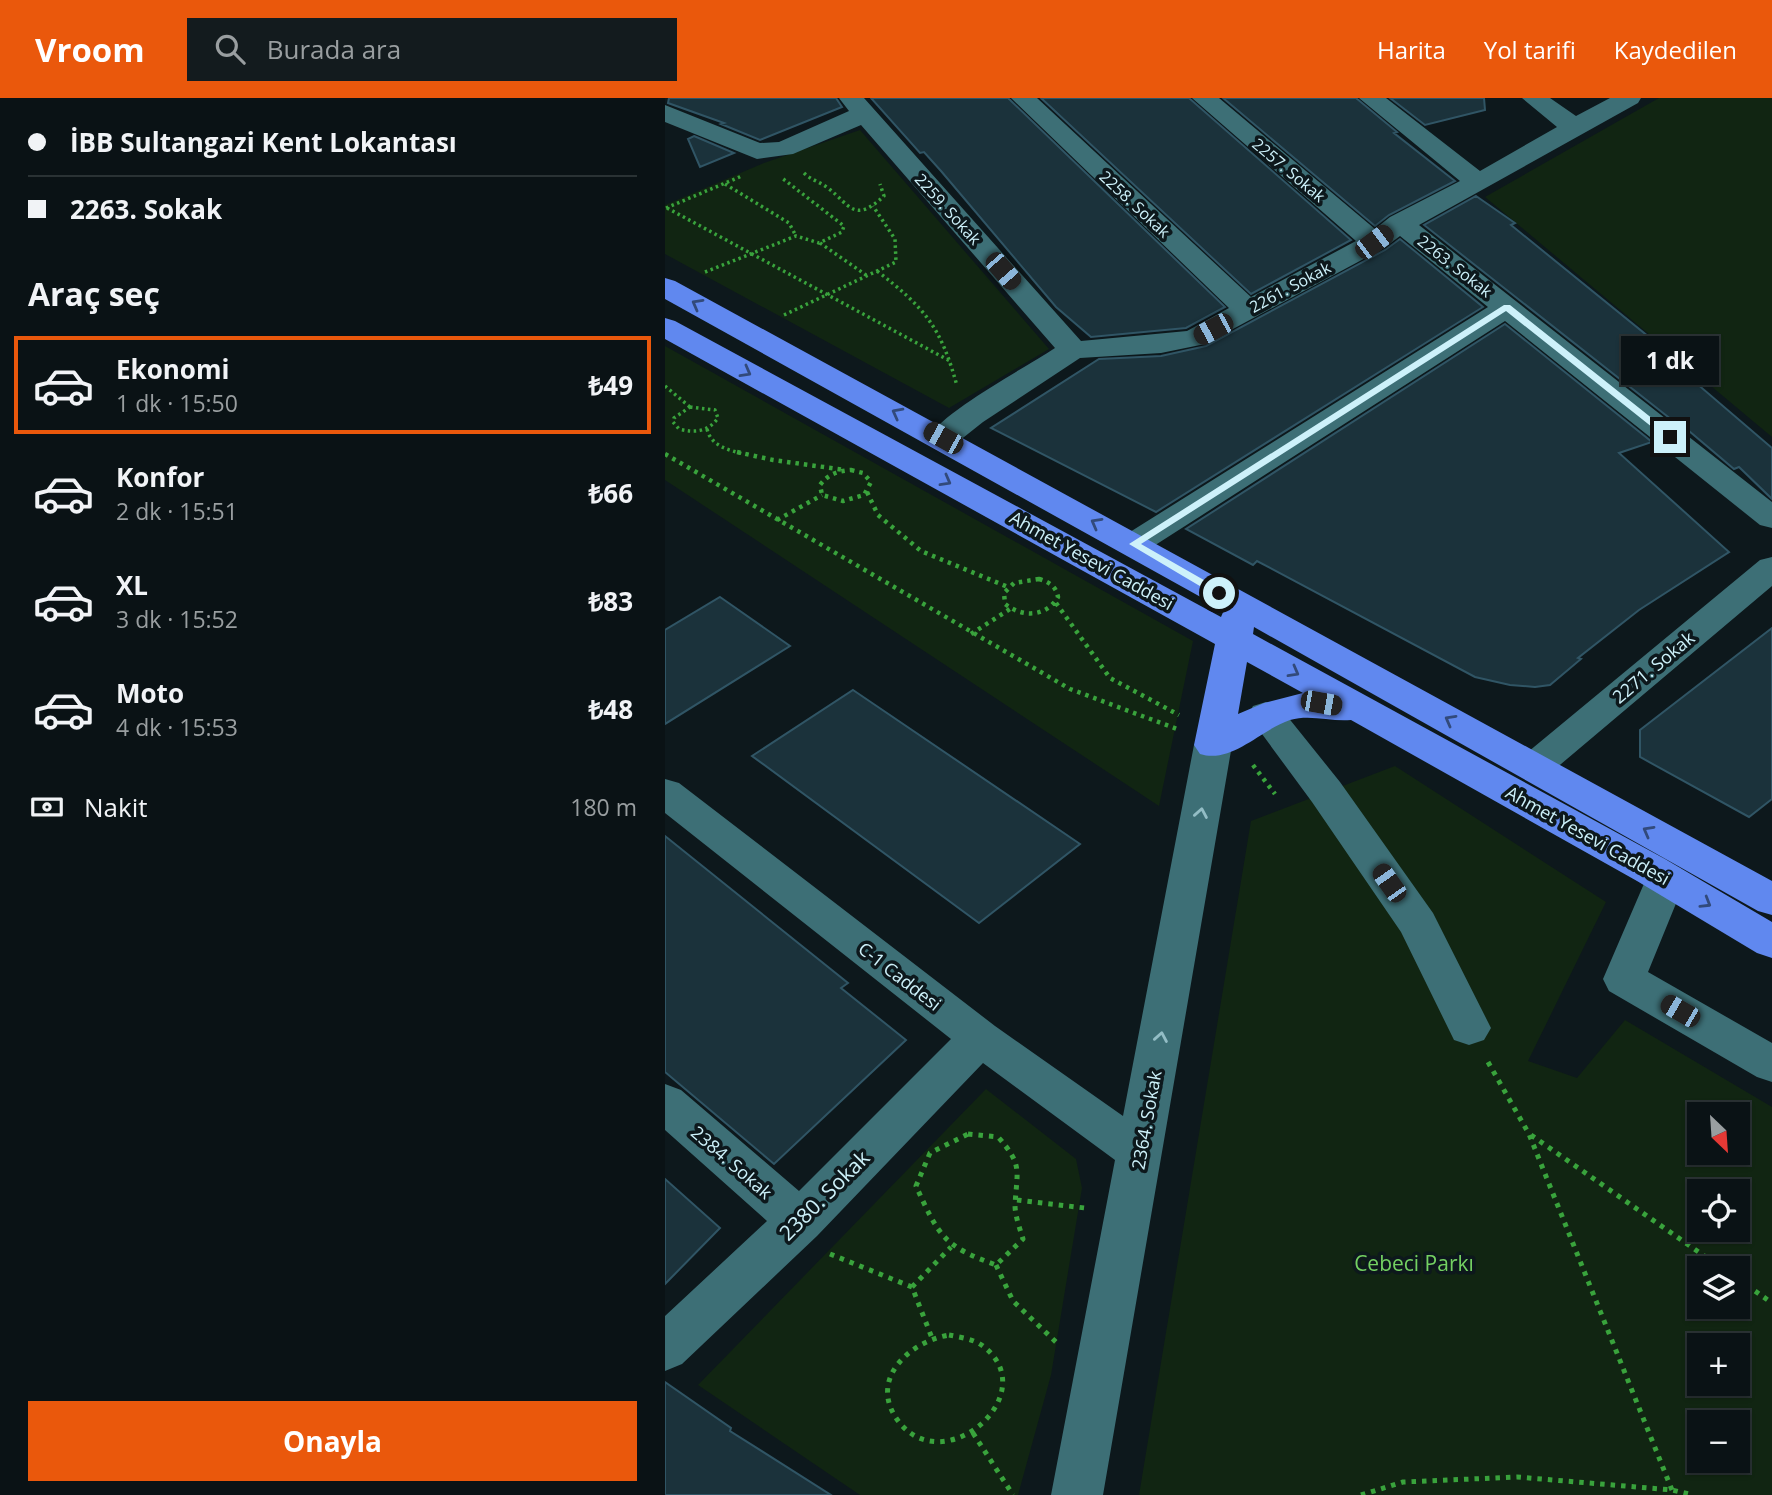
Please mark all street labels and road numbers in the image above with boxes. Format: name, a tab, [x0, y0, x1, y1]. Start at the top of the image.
street label: 2257. Sokak	[1248, 133, 1331, 207]
street label: 2258. Sokak	[1095, 166, 1175, 243]
street label: 2259. Sokak	[910, 169, 986, 250]
street label: 2263. Sokak	[1413, 230, 1497, 302]
street label: 2261. Sokak	[1246, 256, 1335, 318]
street label: Ahmet Yesevi Caddesi	[1006, 505, 1178, 615]
street label: 2271. Sokak	[1607, 625, 1700, 708]
street label: Ahmet Yesevi Caddesi	[1502, 780, 1674, 890]
street label: C-1 Caddesi	[854, 936, 946, 1016]
street label: 2364. Sokak	[1125, 1068, 1167, 1171]
street label: 2384. Sokak	[686, 1120, 778, 1204]
street label: 2380. Sokak	[773, 1144, 875, 1246]

